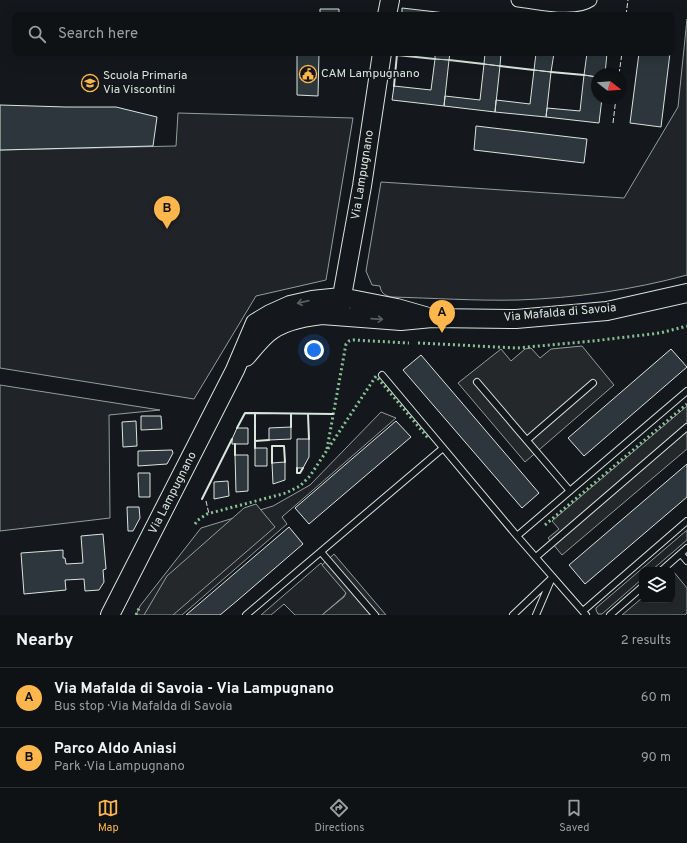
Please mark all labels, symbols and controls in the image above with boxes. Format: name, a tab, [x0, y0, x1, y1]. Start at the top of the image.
search box	[12, 12, 675, 56]
icon: search	[26, 23, 48, 45]
text: Search here	[58, 25, 138, 44]
public building icon: CAM Lampugnano	[298, 64, 318, 84]
place label: CAM Lampugnano	[321, 66, 420, 82]
place label: Scuola Primaria Via Viscontini	[103, 68, 187, 98]
north arrow	[591, 68, 627, 104]
school or university icon: Scuola Primaria Via Viscontini	[80, 73, 100, 93]
street label: Via Lampugnano	[348, 129, 378, 221]
pin: B	[154, 196, 180, 229]
one-way arrow	[297, 298, 310, 306]
pin: A	[429, 300, 455, 333]
street label: Via Mafalda di Savoia	[503, 300, 617, 326]
one-way arrow	[370, 316, 383, 323]
your location	[304, 340, 324, 360]
street label: Via Lampugnano	[145, 449, 201, 537]
map controls	[639, 567, 675, 603]
button: layers	[639, 567, 675, 603]
text: Nearby	[16, 630, 73, 652]
text: 2 results	[621, 633, 671, 649]
text: Via Mafalda di Savoia - Via Lampugnano	[54, 680, 334, 699]
text: A	[24, 690, 34, 706]
text: 60 m	[641, 690, 671, 706]
text: Bus stop · Via Mafalda di Savoia	[54, 699, 232, 715]
text: Parco Aldo Aniasi	[54, 740, 177, 759]
text: B	[25, 750, 33, 766]
text: 90 m	[641, 750, 671, 766]
text: Park · Via Lampugnano	[54, 759, 185, 775]
tab: Map	[97, 797, 119, 835]
tab: Directions	[314, 797, 364, 835]
tab: Saved	[559, 797, 590, 835]

